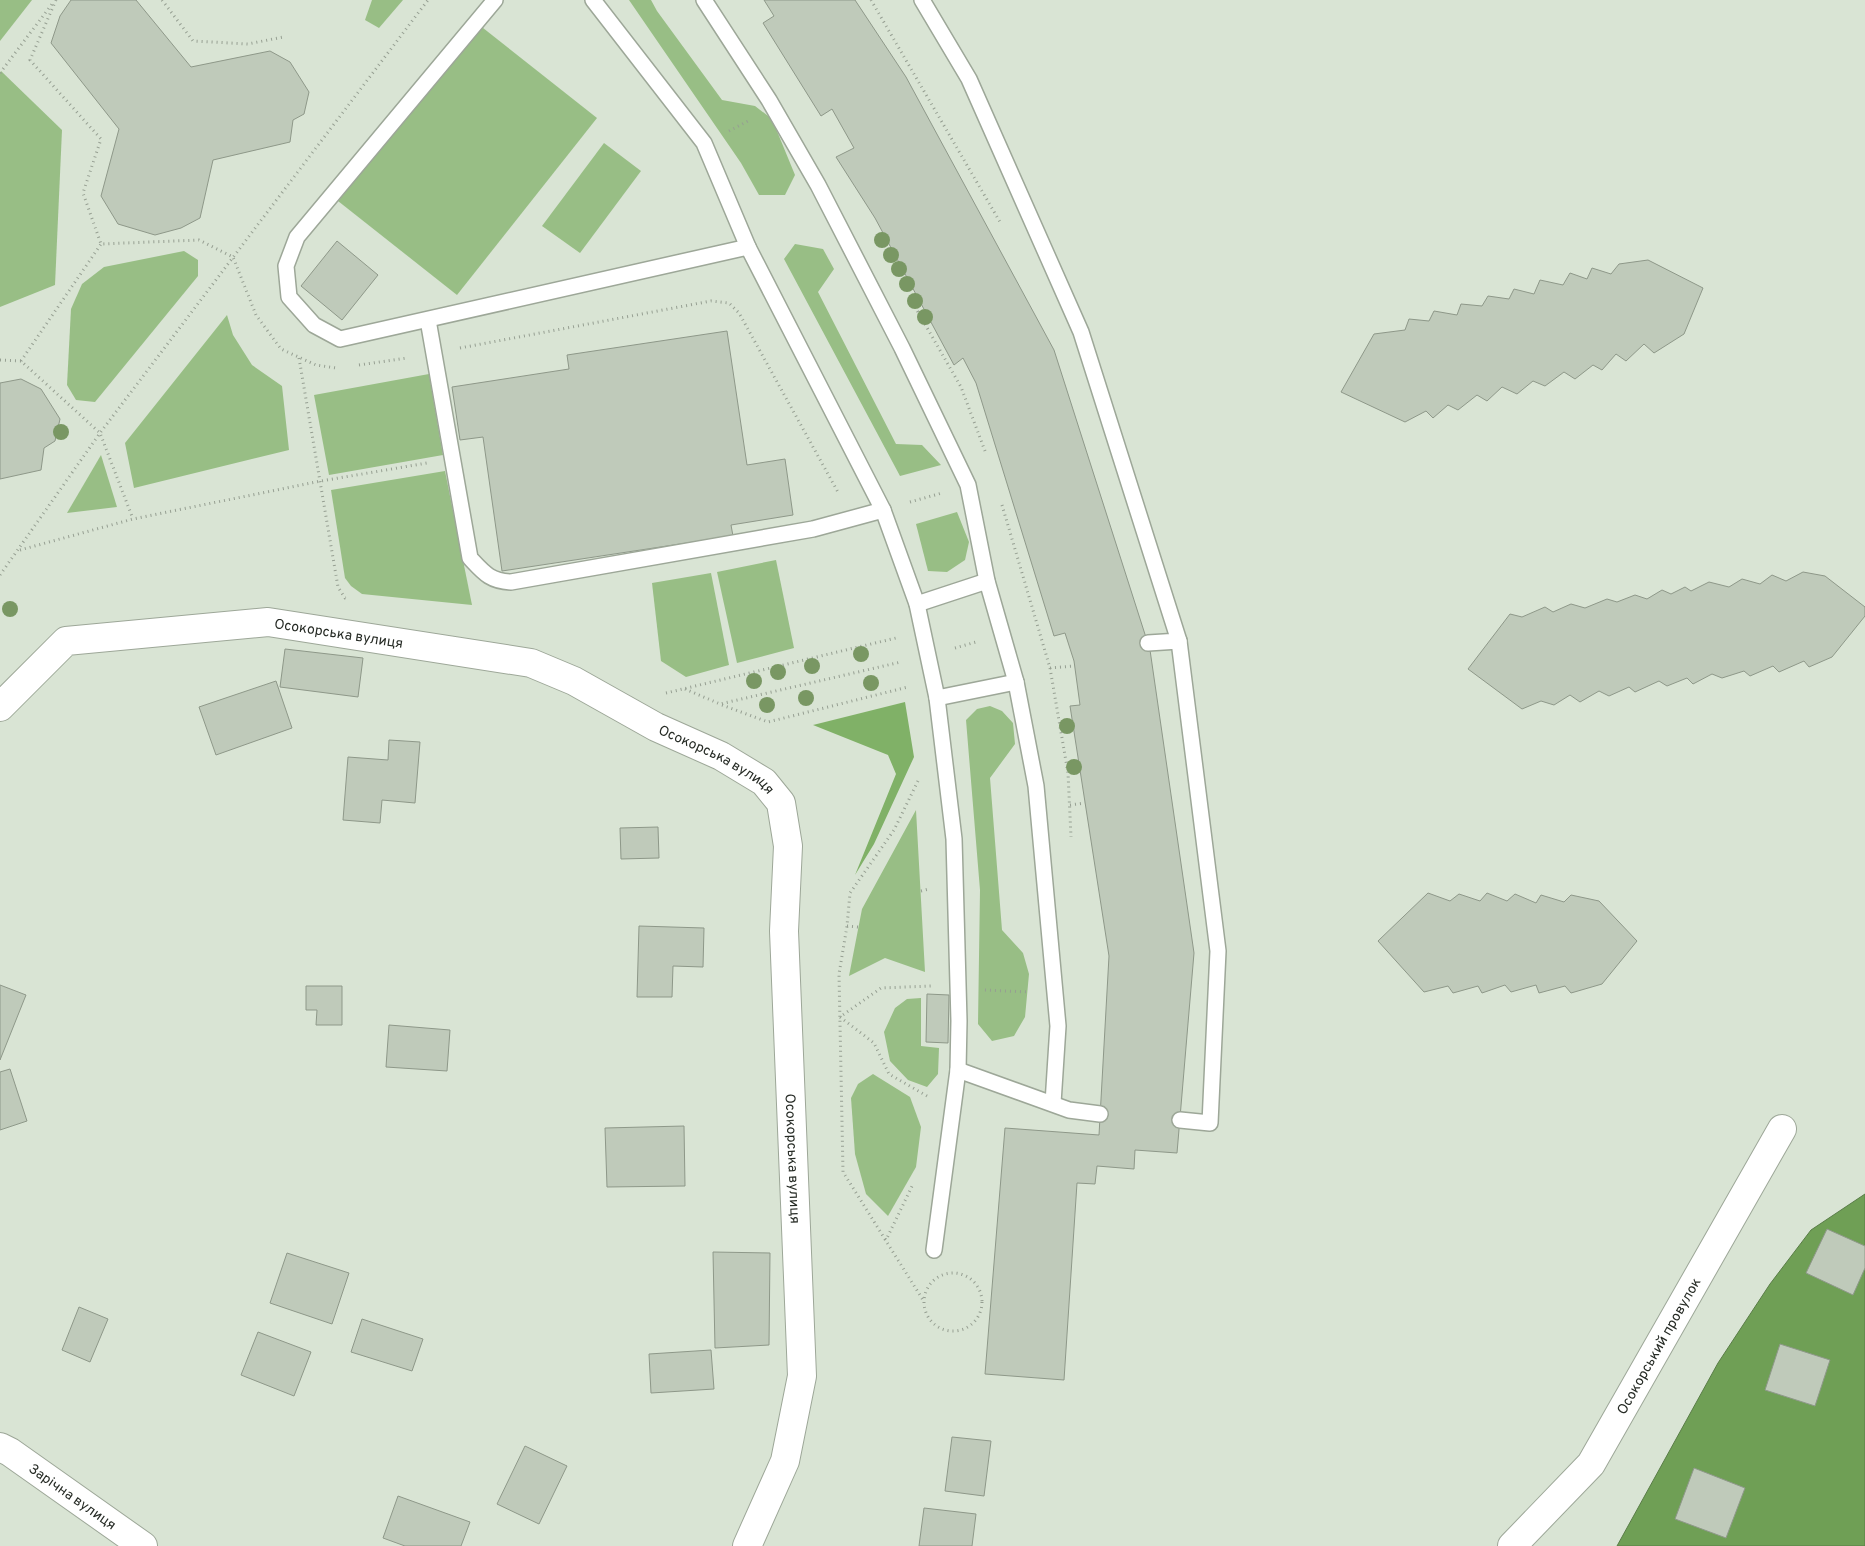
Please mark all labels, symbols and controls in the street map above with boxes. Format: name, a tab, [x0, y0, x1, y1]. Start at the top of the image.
street label: Осокорська вулиця	[273, 616, 404, 653]
street label: Осокорська вулиця	[655, 722, 777, 798]
street label: Осокорська вулиця	[781, 1093, 803, 1224]
street label: Осокорський провулок	[1614, 1275, 1705, 1418]
street label: Зарічна вулиця	[25, 1461, 119, 1534]

